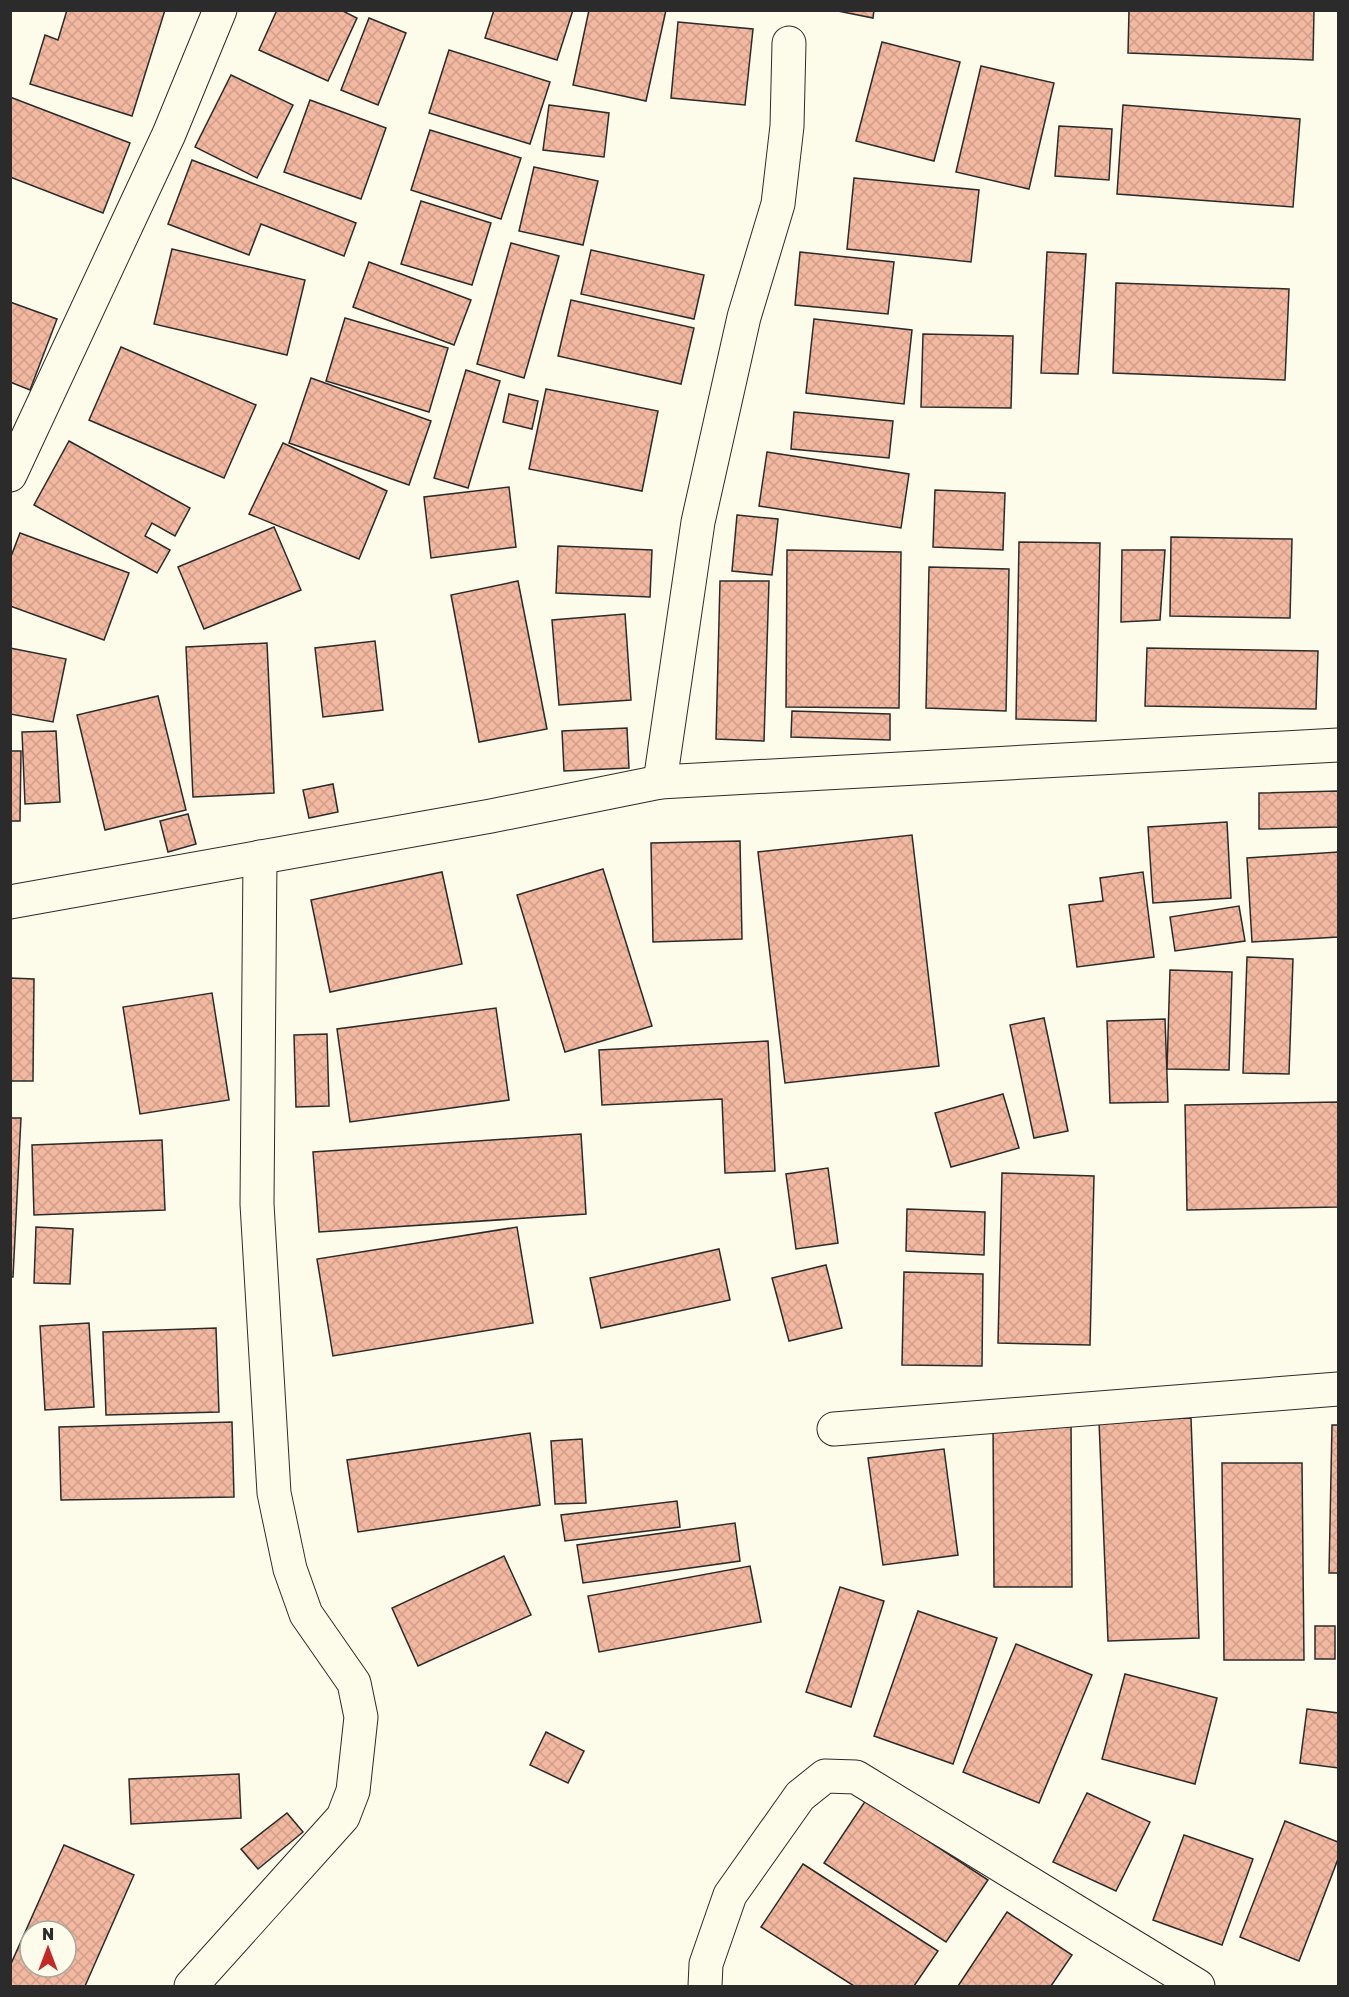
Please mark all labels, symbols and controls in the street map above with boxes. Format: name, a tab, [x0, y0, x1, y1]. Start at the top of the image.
north arrow	[18, 1919, 78, 1979]
text: N	[42, 1924, 54, 1944]

